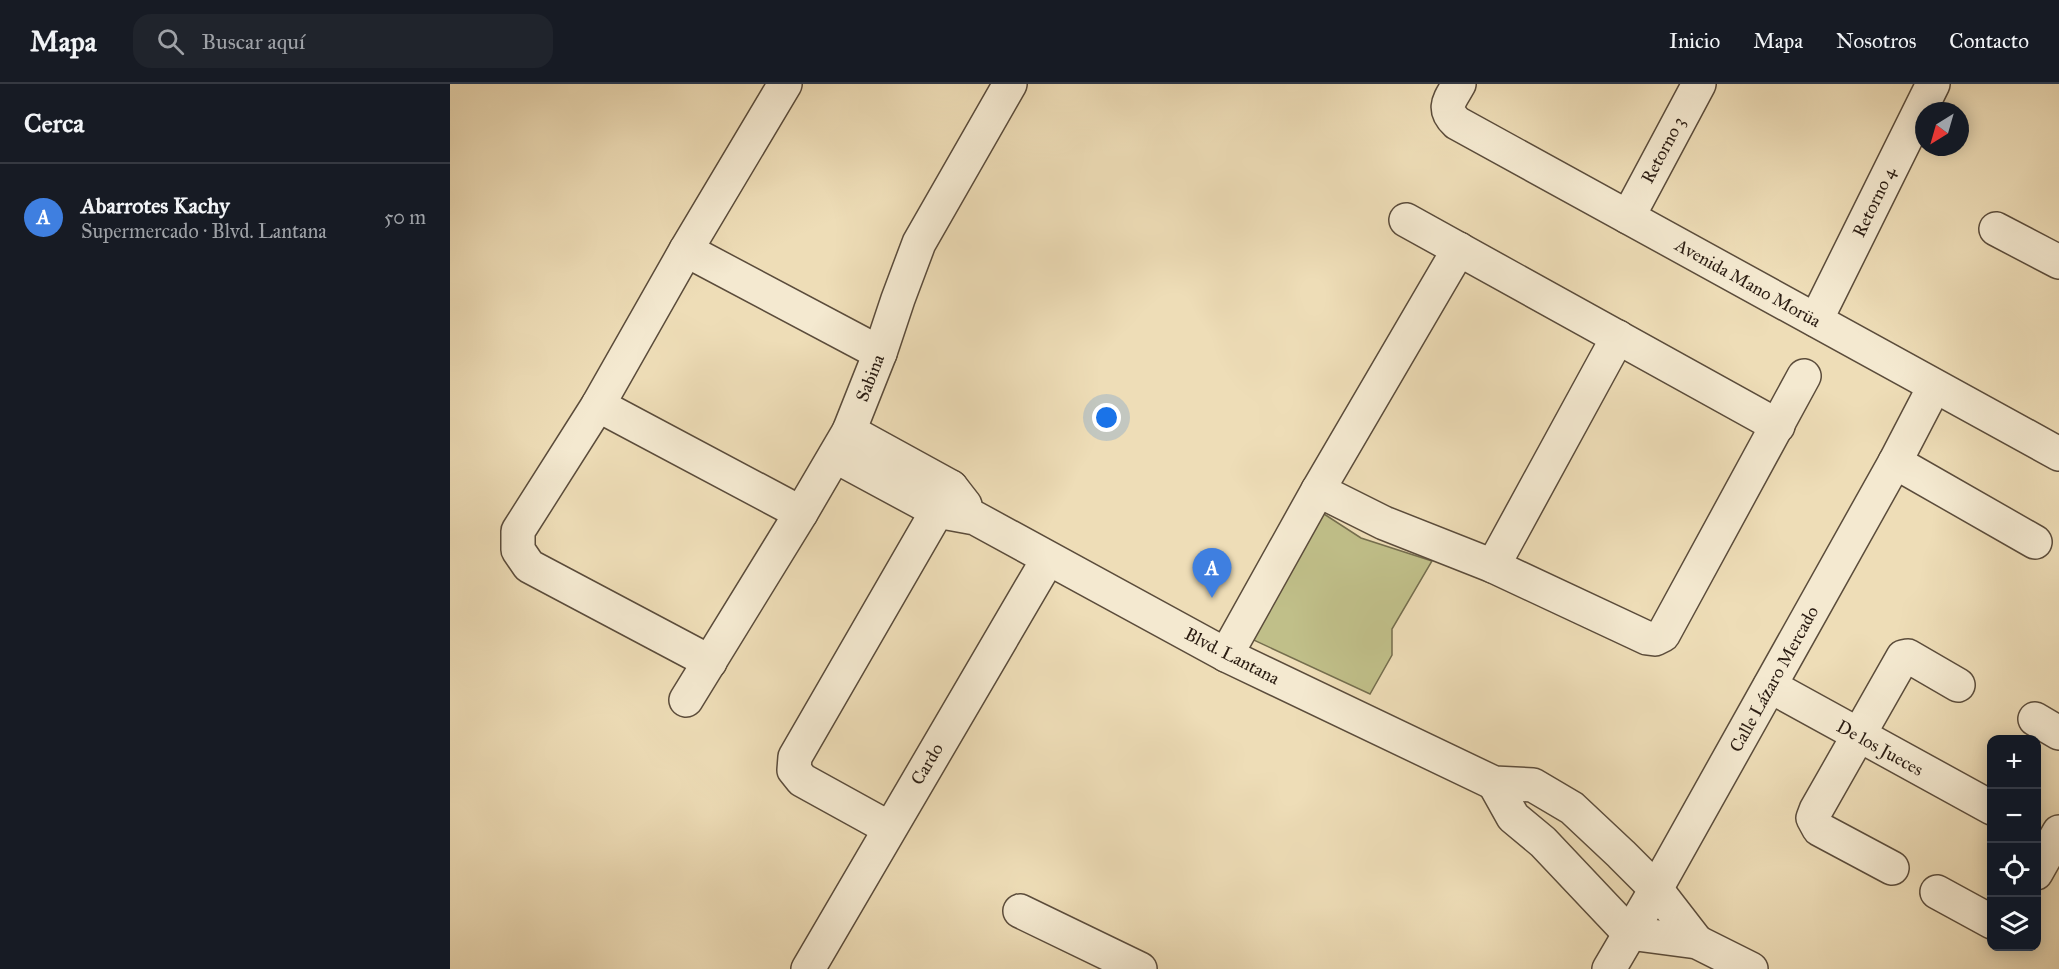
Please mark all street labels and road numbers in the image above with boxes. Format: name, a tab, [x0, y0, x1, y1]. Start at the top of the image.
street label: Retorno 3	[1636, 113, 1690, 187]
street label: Retorno 4	[1848, 163, 1901, 241]
street label: Avenida Mano Morüa	[1671, 233, 1825, 332]
street label: Sabina	[851, 351, 889, 405]
street label: Calle Lázaro Mercado	[1725, 602, 1823, 756]
street label: Blvd. Lantana	[1181, 623, 1283, 689]
street label: De los Jueces	[1832, 715, 1927, 782]
street label: Cardo	[906, 739, 948, 789]

